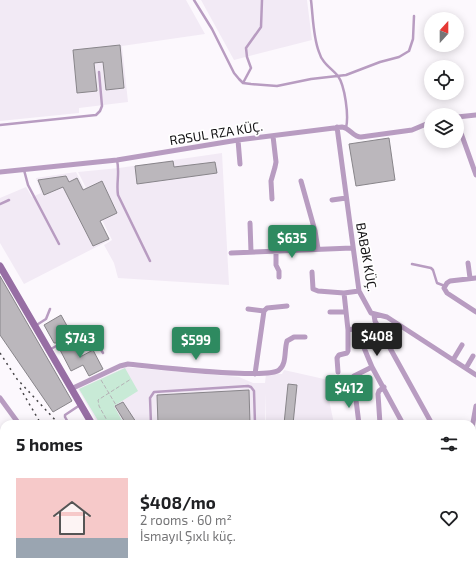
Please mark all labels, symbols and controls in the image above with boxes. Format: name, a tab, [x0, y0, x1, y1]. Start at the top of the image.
north arrow	[424, 12, 464, 52]
map controls	[424, 12, 464, 148]
button: locate	[424, 60, 464, 100]
button: layers	[424, 108, 464, 148]
street label: RƏSUL RZA KÜÇ.	[168, 118, 264, 149]
street label: BABƏK KÜÇ.	[352, 221, 381, 293]
pin: $635	[268, 225, 316, 259]
text: $635	[277, 230, 307, 246]
pin: $408	[353, 323, 401, 357]
pin: $743	[56, 325, 104, 359]
pin: $599	[172, 327, 220, 361]
text: $408	[361, 328, 393, 344]
text: $743	[65, 330, 95, 346]
text: $599	[181, 332, 211, 348]
pin: $412	[325, 375, 373, 409]
text: $412	[335, 380, 364, 396]
icon: filters	[438, 433, 460, 455]
text: 5 homes	[16, 434, 83, 454]
text: $408/mo	[140, 492, 216, 512]
icon: home	[48, 494, 96, 542]
icon: heart	[438, 507, 460, 529]
text: 2 rooms · 60 m²	[140, 512, 232, 528]
text: İsmayıl Şıxlı küç.	[140, 528, 236, 544]

